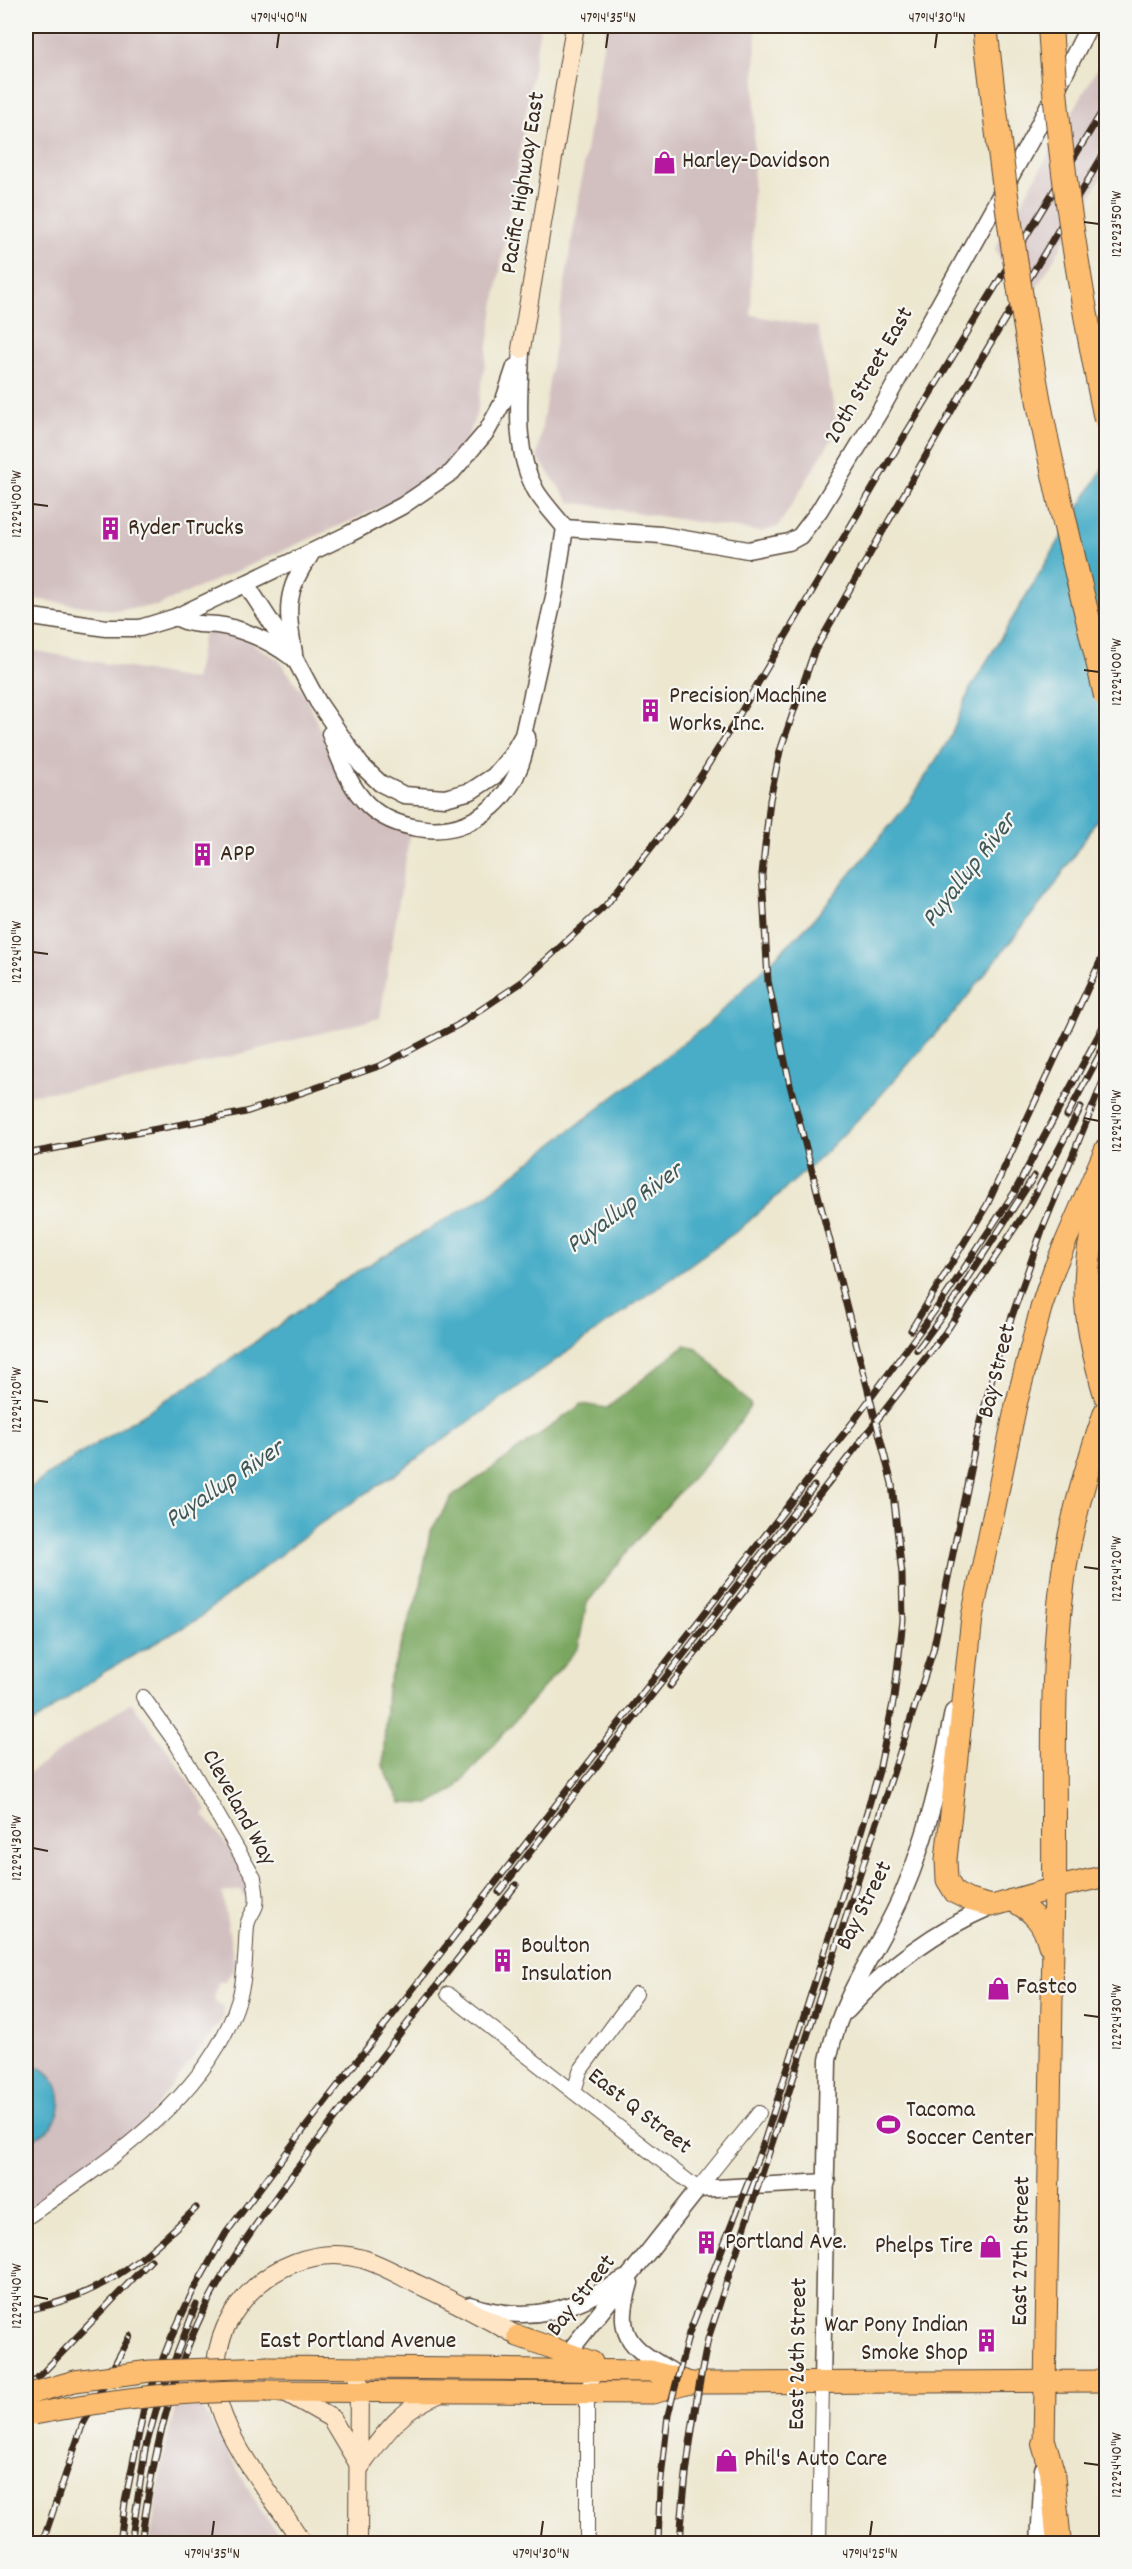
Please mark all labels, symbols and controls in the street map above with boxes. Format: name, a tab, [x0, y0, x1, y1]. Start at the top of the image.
text: 47°14'40"N	[251, 8, 307, 30]
text: 47°14'35"N	[580, 8, 636, 30]
text: 47°14'30"N	[909, 8, 965, 30]
street label: Pacific Highway East	[493, 90, 555, 276]
place label: Harley-Davidson	[682, 145, 830, 179]
shop icon: Harley-Davidson	[651, 149, 677, 175]
text: 122°23'50"W	[1107, 190, 1129, 257]
street label: 20th Street East	[817, 301, 923, 451]
text: 122°24'00"W	[7, 470, 29, 538]
place label: Ryder Trucks	[128, 512, 244, 546]
building icon: Ryder Trucks	[97, 516, 123, 542]
text: 122°24'00"W	[1107, 638, 1129, 706]
place label: Precision Machine Works, Inc.	[669, 680, 827, 742]
building icon: Precision Machine Works, Inc.	[638, 698, 664, 724]
water label: Puyallup River	[913, 803, 1029, 936]
place label: APP	[220, 838, 255, 872]
building icon: APP	[189, 842, 215, 868]
text: 122°24'10"W	[7, 920, 29, 983]
text: 122°24'10"W	[1107, 1089, 1129, 1152]
water label: Puyallup River	[559, 1152, 694, 1264]
street label: Bay Street	[970, 1320, 1026, 1422]
text: 122°24'20"W	[7, 1367, 29, 1433]
water label: Puyallup River	[158, 1430, 295, 1539]
text: 122°24'20"W	[1107, 1536, 1129, 1602]
street label: Cleveland Way	[192, 1744, 285, 1873]
text: 122°24'30"W	[7, 1815, 29, 1881]
street label: Bay Street	[828, 1855, 902, 1957]
place label: Boulton Insulation	[521, 1930, 612, 1992]
building icon: Boulton Insulation	[490, 1948, 516, 1974]
place label: Fastco	[1016, 1971, 1077, 2005]
shop icon: Fastco	[985, 1975, 1011, 2001]
text: 122°24'30"W	[1107, 1984, 1129, 2050]
street label: East Q Street	[580, 2060, 699, 2164]
place label: Tacoma Soccer Center	[906, 2094, 1033, 2156]
sports icon: Tacoma Soccer Center	[875, 2112, 901, 2138]
street label: East 27th Street	[1004, 2176, 1040, 2326]
place label: Portland Ave.	[725, 2226, 847, 2260]
building icon: Portland Ave.	[694, 2230, 720, 2256]
place label: Phelps Tire	[875, 2230, 973, 2264]
shop icon: Phelps Tire	[978, 2234, 1004, 2260]
street label: Bay Street	[539, 2248, 625, 2344]
text: 122°24'40"W	[7, 2263, 29, 2329]
street label: East 26th Street	[781, 2277, 817, 2431]
place label: War Pony Indian Smoke Shop	[824, 2309, 968, 2371]
street label: East Portland Avenue	[260, 2325, 456, 2359]
building icon: War Pony Indian Smoke Shop	[973, 2327, 999, 2353]
text: 122°24'40"W	[1107, 2432, 1129, 2498]
place label: Phil's Auto Care	[744, 2443, 887, 2477]
shop icon: Phil's Auto Care	[713, 2447, 739, 2473]
text: 47°14'35"N	[184, 2544, 240, 2566]
text: 47°14'30"N	[513, 2544, 569, 2566]
text: 47°14'25"N	[842, 2544, 898, 2566]

